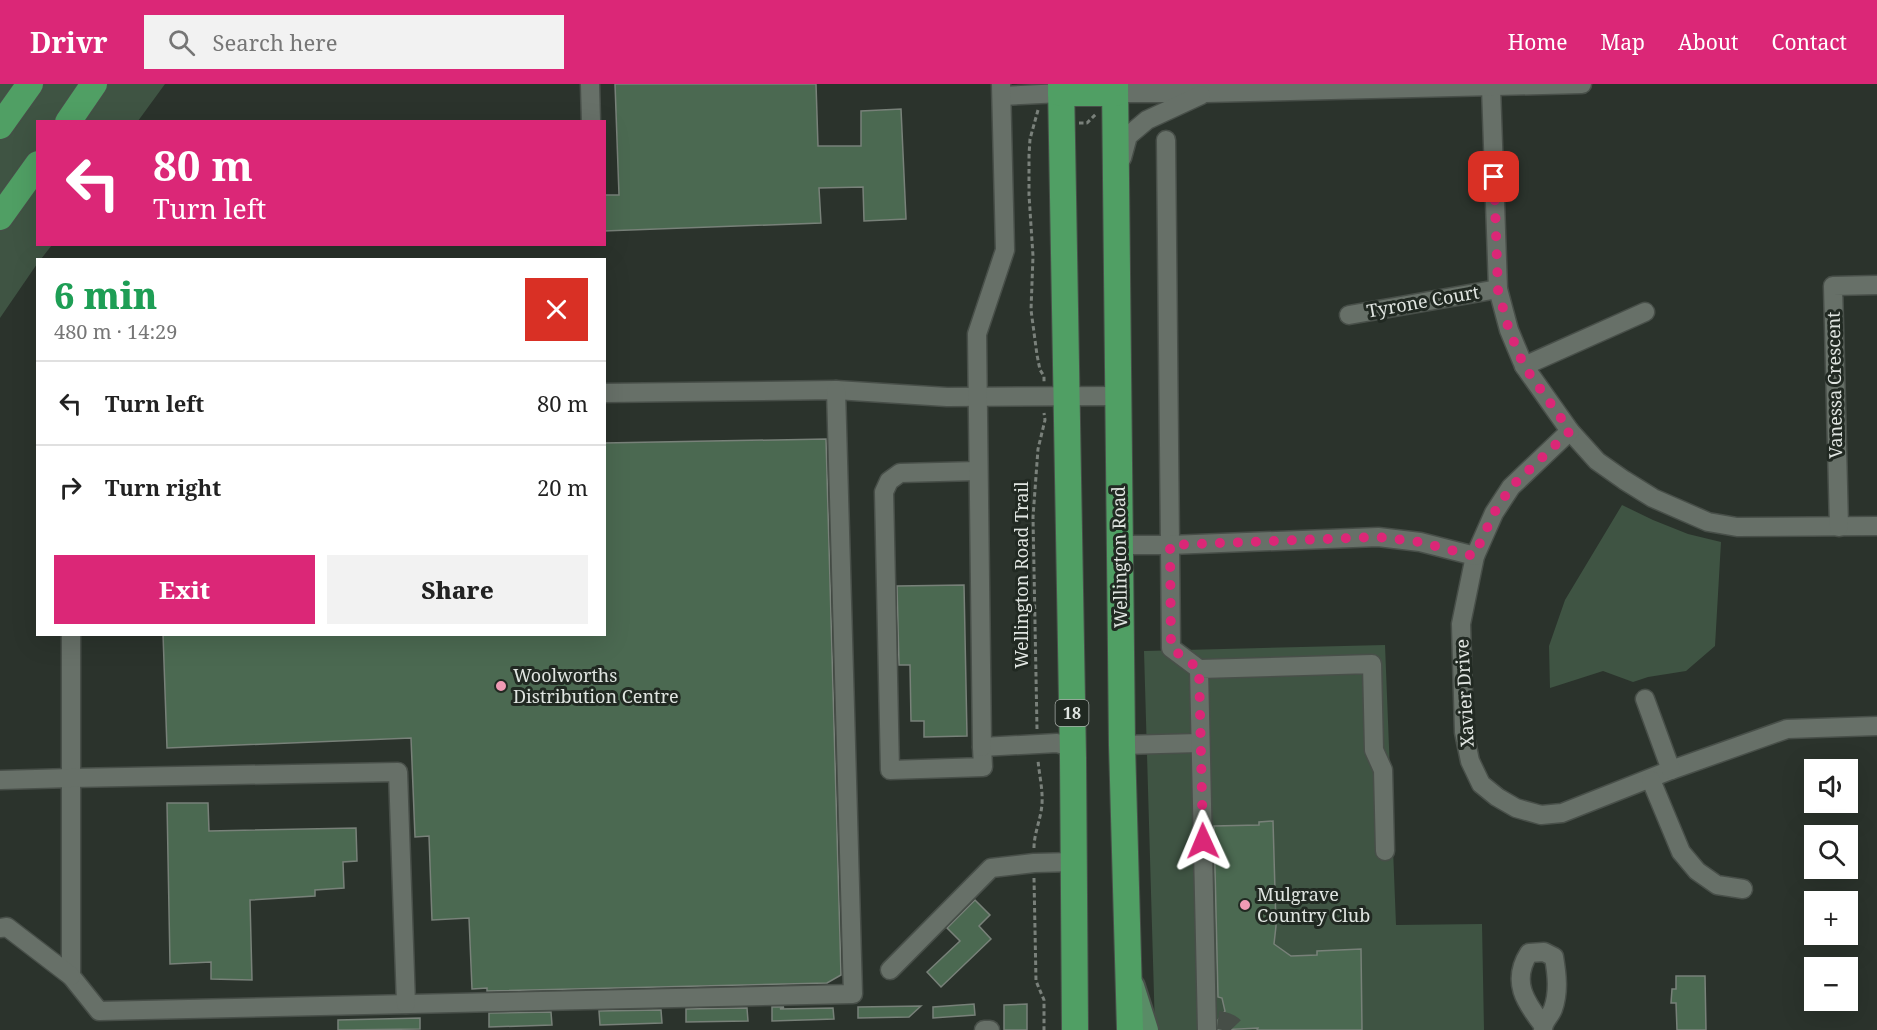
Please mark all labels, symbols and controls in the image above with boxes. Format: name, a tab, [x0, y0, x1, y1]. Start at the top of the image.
search box	[144, 15, 564, 69]
text: Drivr	[30, 23, 108, 61]
icon: search	[165, 26, 198, 59]
text: Search here	[213, 27, 337, 57]
text: Home	[1508, 28, 1568, 56]
text: Map	[1601, 28, 1645, 56]
text: About	[1678, 28, 1739, 56]
text: Contact	[1772, 28, 1847, 56]
text: 80 m	[153, 136, 253, 193]
icon: left	[54, 144, 132, 222]
pin	[1468, 151, 1519, 202]
icon: arrive	[1477, 160, 1510, 193]
text: Turn left	[153, 190, 266, 227]
text: 6 min	[54, 271, 157, 320]
button: close	[525, 278, 588, 341]
street label: Tyrone Court	[1365, 279, 1481, 323]
street label: Vanessa Crescent	[1821, 311, 1847, 459]
text: 480 m · 14:29	[54, 318, 177, 345]
icon: left	[54, 387, 87, 420]
text: Turn left	[105, 388, 204, 418]
text: 80 m	[537, 388, 588, 418]
icon: right	[54, 471, 87, 504]
text: Turn right	[105, 472, 221, 502]
text: 20 m	[537, 472, 588, 502]
street label: Wellington Road Trail	[1009, 481, 1033, 669]
street label: Wellington Road	[1106, 486, 1132, 628]
button: Exit	[54, 555, 315, 624]
button: Share	[327, 555, 588, 624]
street label: Xavier Drive	[1449, 638, 1479, 748]
place label: Woolworths Distribution Centre	[513, 663, 679, 708]
marker: Woolworths Distribution Centre	[494, 679, 508, 693]
road number: 18	[1056, 700, 1088, 726]
map controls	[1804, 759, 1858, 1011]
button: sound	[1804, 759, 1858, 813]
position arrow	[1171, 809, 1235, 873]
button: search	[1804, 825, 1858, 879]
place label: Mulgrave Country Club	[1257, 882, 1370, 927]
button: +	[1804, 891, 1858, 945]
marker: Mulgrave Country Club	[1238, 898, 1252, 912]
button: −	[1804, 957, 1858, 1011]

